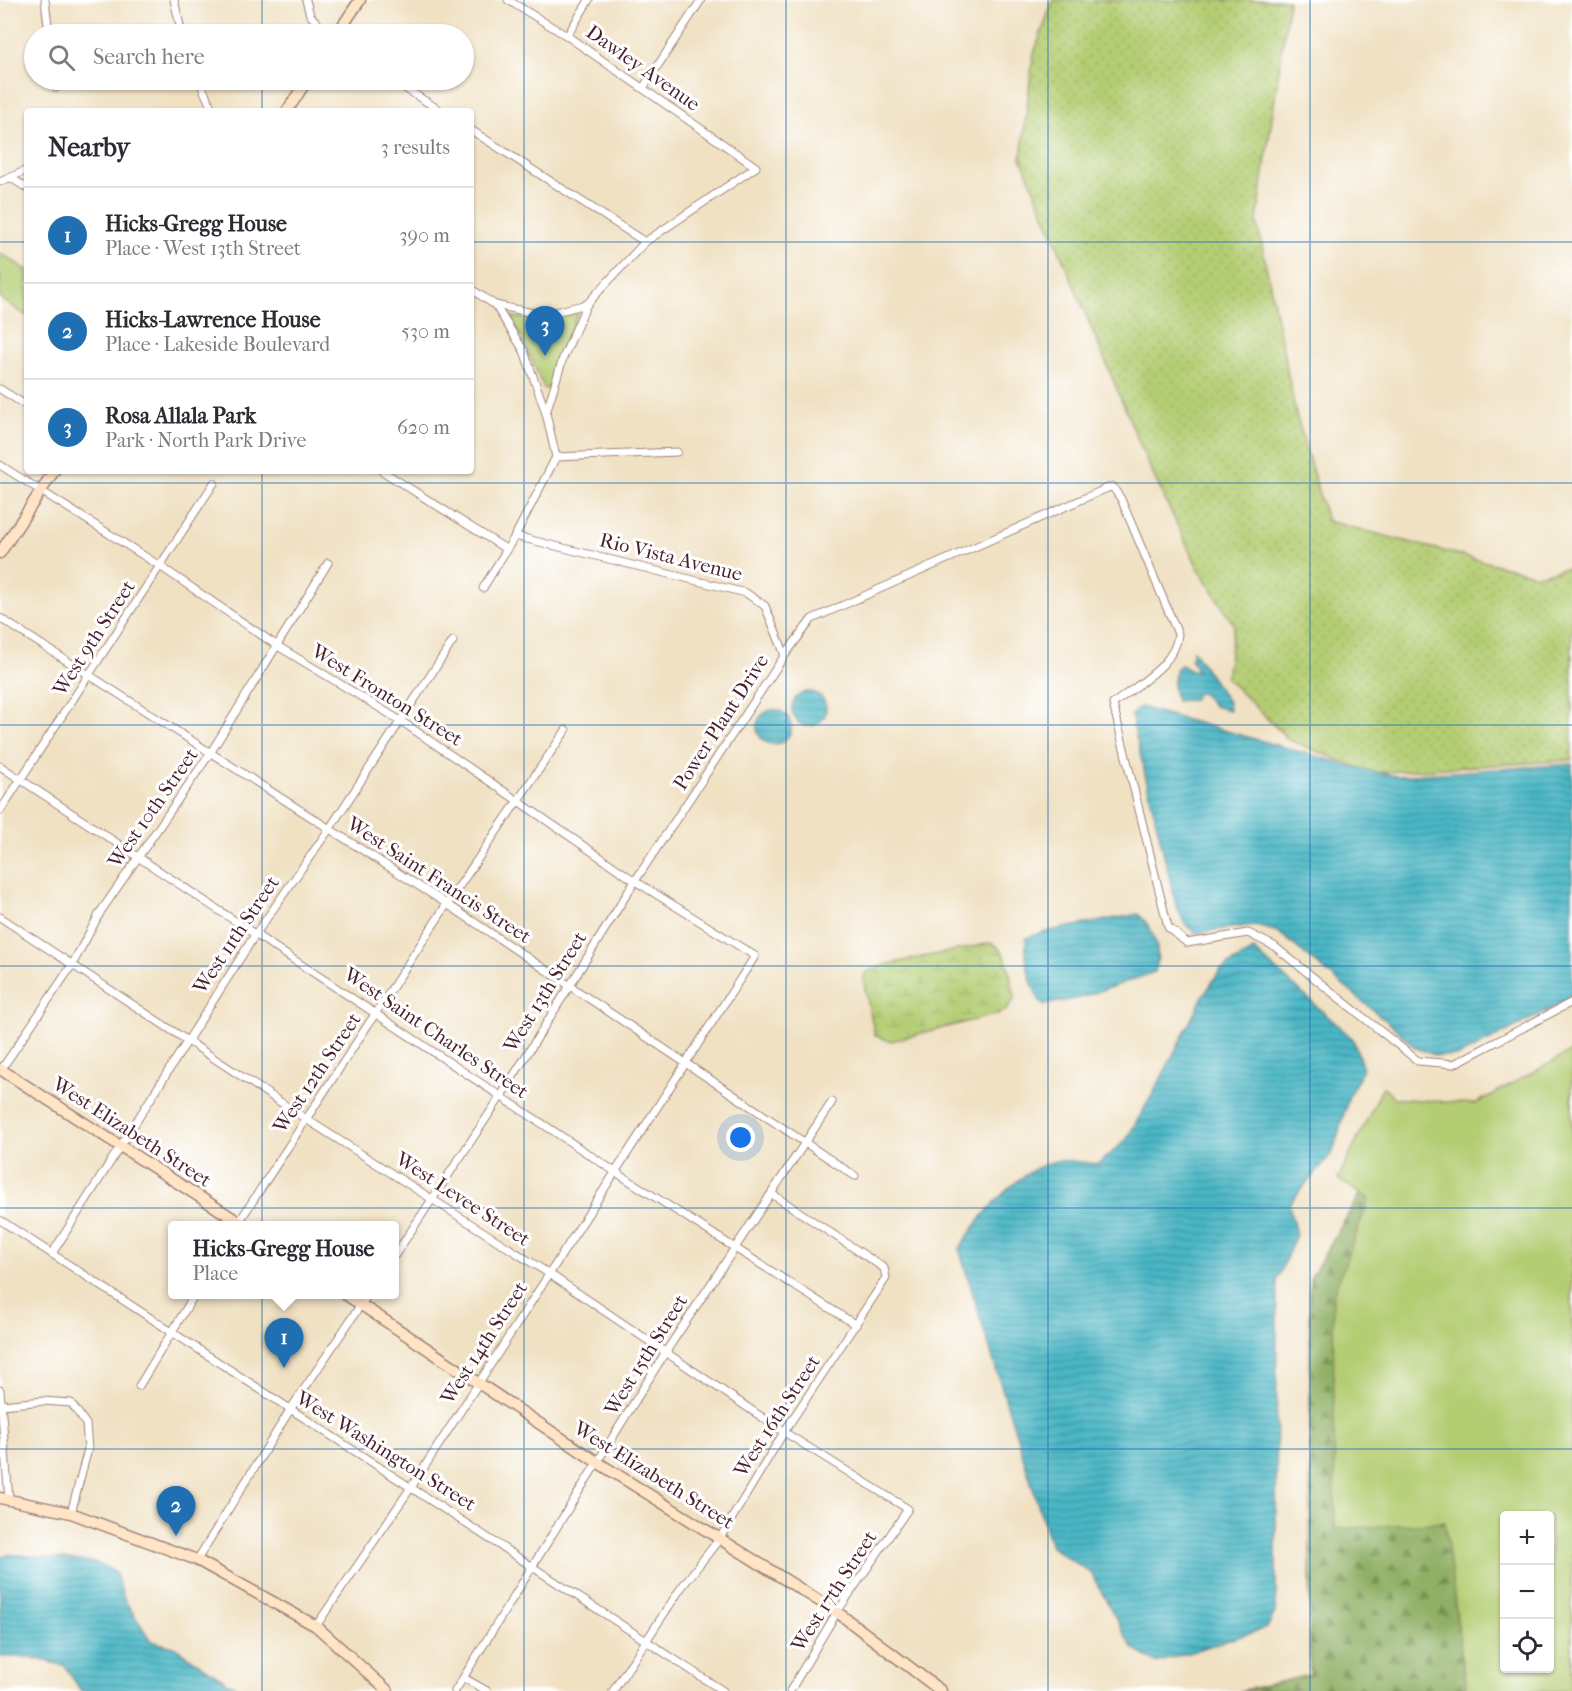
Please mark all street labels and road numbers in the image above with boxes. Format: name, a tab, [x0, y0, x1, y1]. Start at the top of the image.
street label: Dawley Avenue	[582, 20, 704, 116]
street label: Rio Vista Avenue	[597, 528, 745, 586]
street label: West 9th Street	[48, 576, 140, 701]
street label: West Fronton Street	[307, 639, 467, 751]
street label: Power Plant Drive	[669, 650, 773, 794]
street label: West 10th Street	[103, 744, 203, 873]
street label: West Saint Francis Street	[342, 811, 535, 948]
street label: West 11th Street	[188, 872, 284, 999]
street label: West 13th Street	[498, 927, 591, 1057]
street label: West Saint Charles Street	[339, 962, 533, 1103]
street label: West 12th Street	[268, 1009, 366, 1138]
street label: West Elizabeth Street	[48, 1072, 216, 1192]
street label: West Levee Street	[391, 1147, 534, 1251]
street label: West 14th Street	[435, 1277, 532, 1409]
street label: West 15th Street	[599, 1290, 692, 1421]
street label: West 16th Street	[729, 1351, 825, 1482]
street label: West Washington Street	[291, 1386, 480, 1516]
street label: West Elizabeth Street	[569, 1416, 738, 1534]
street label: West 17th Street	[786, 1526, 882, 1656]

